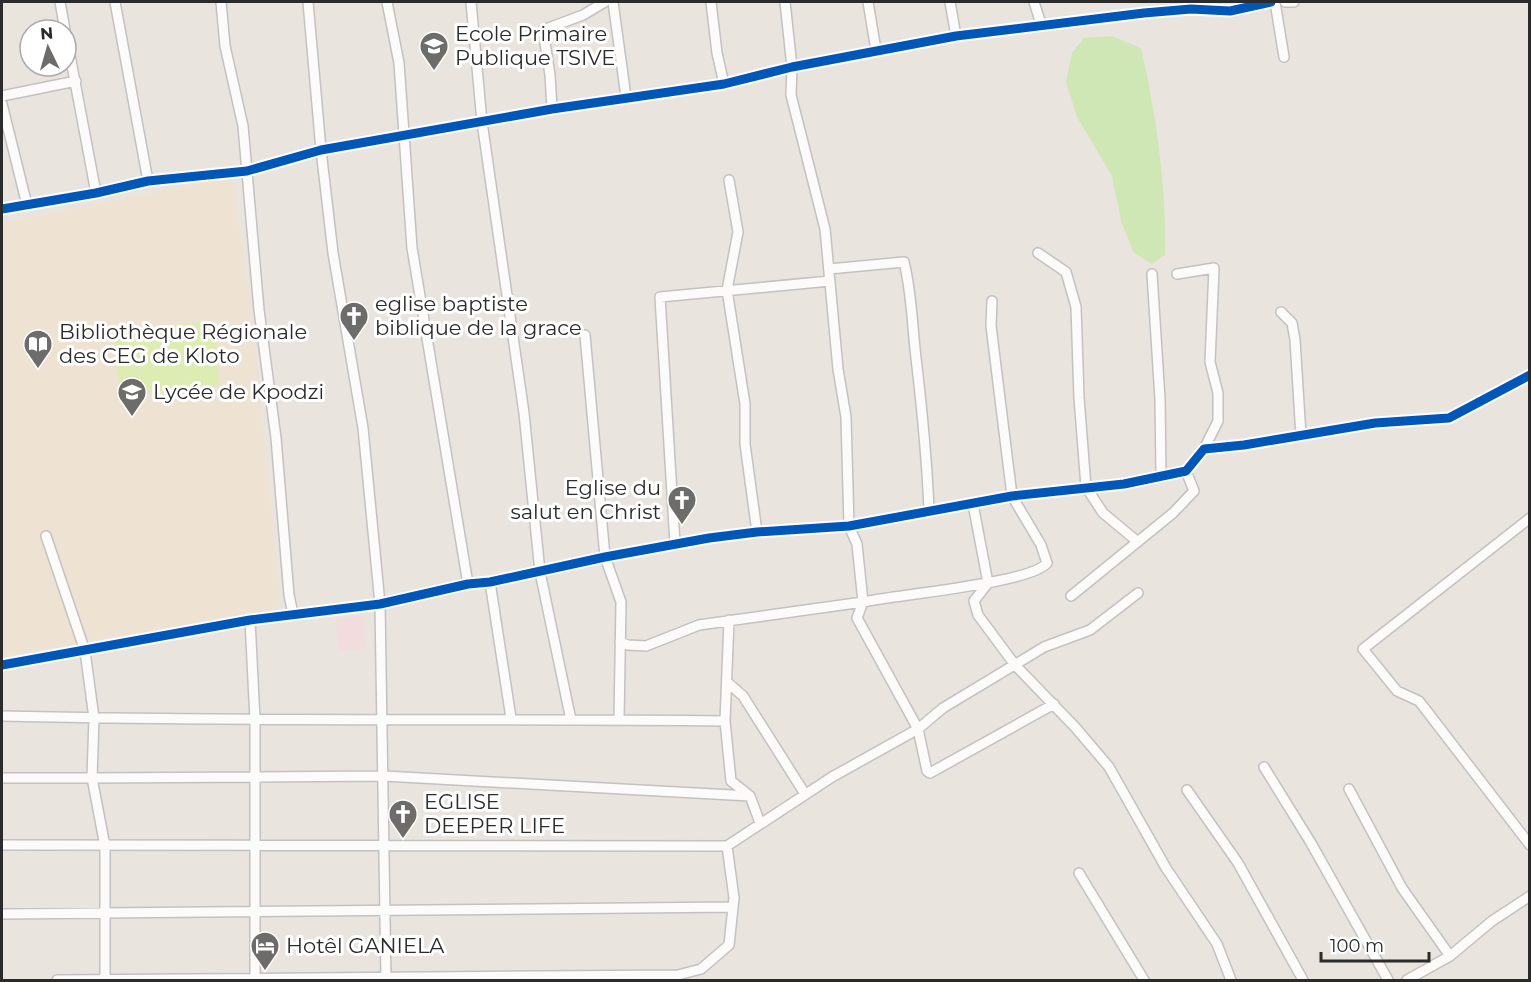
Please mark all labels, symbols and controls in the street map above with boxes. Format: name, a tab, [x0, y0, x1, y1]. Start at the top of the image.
north arrow	[18, 18, 78, 78]
place label: Ecole Primaire Publique TSIVE	[455, 21, 615, 70]
text: N	[39, 24, 54, 44]
school or university icon: Ecole Primaire Publique TSIVE	[418, 30, 450, 72]
place label: eglise baptiste biblique de la grace	[375, 291, 582, 340]
church icon: eglise baptiste biblique de la grace	[338, 300, 370, 342]
place label: Bibliothèque Régionale des CEG de Kloto	[59, 319, 307, 368]
library icon: Bibliothèque Régionale des CEG de Kloto	[22, 328, 54, 370]
school or university icon: Lycée de Kpodzi	[116, 376, 148, 418]
place label: Lycée de Kpodzi	[153, 379, 324, 404]
place label: Eglise du salut en Christ	[510, 475, 661, 524]
church icon: Eglise du salut en Christ	[666, 484, 698, 526]
place label: EGLISE DEEPER LIFE	[424, 789, 565, 838]
church icon: EGLISE DEEPER LIFE	[387, 798, 419, 840]
scale bar	[1321, 925, 1429, 963]
hotel icon: Hotêl GANIELA	[249, 930, 281, 972]
place label: Hotêl GANIELA	[286, 933, 445, 958]
text: 100 m	[1330, 935, 1384, 957]

